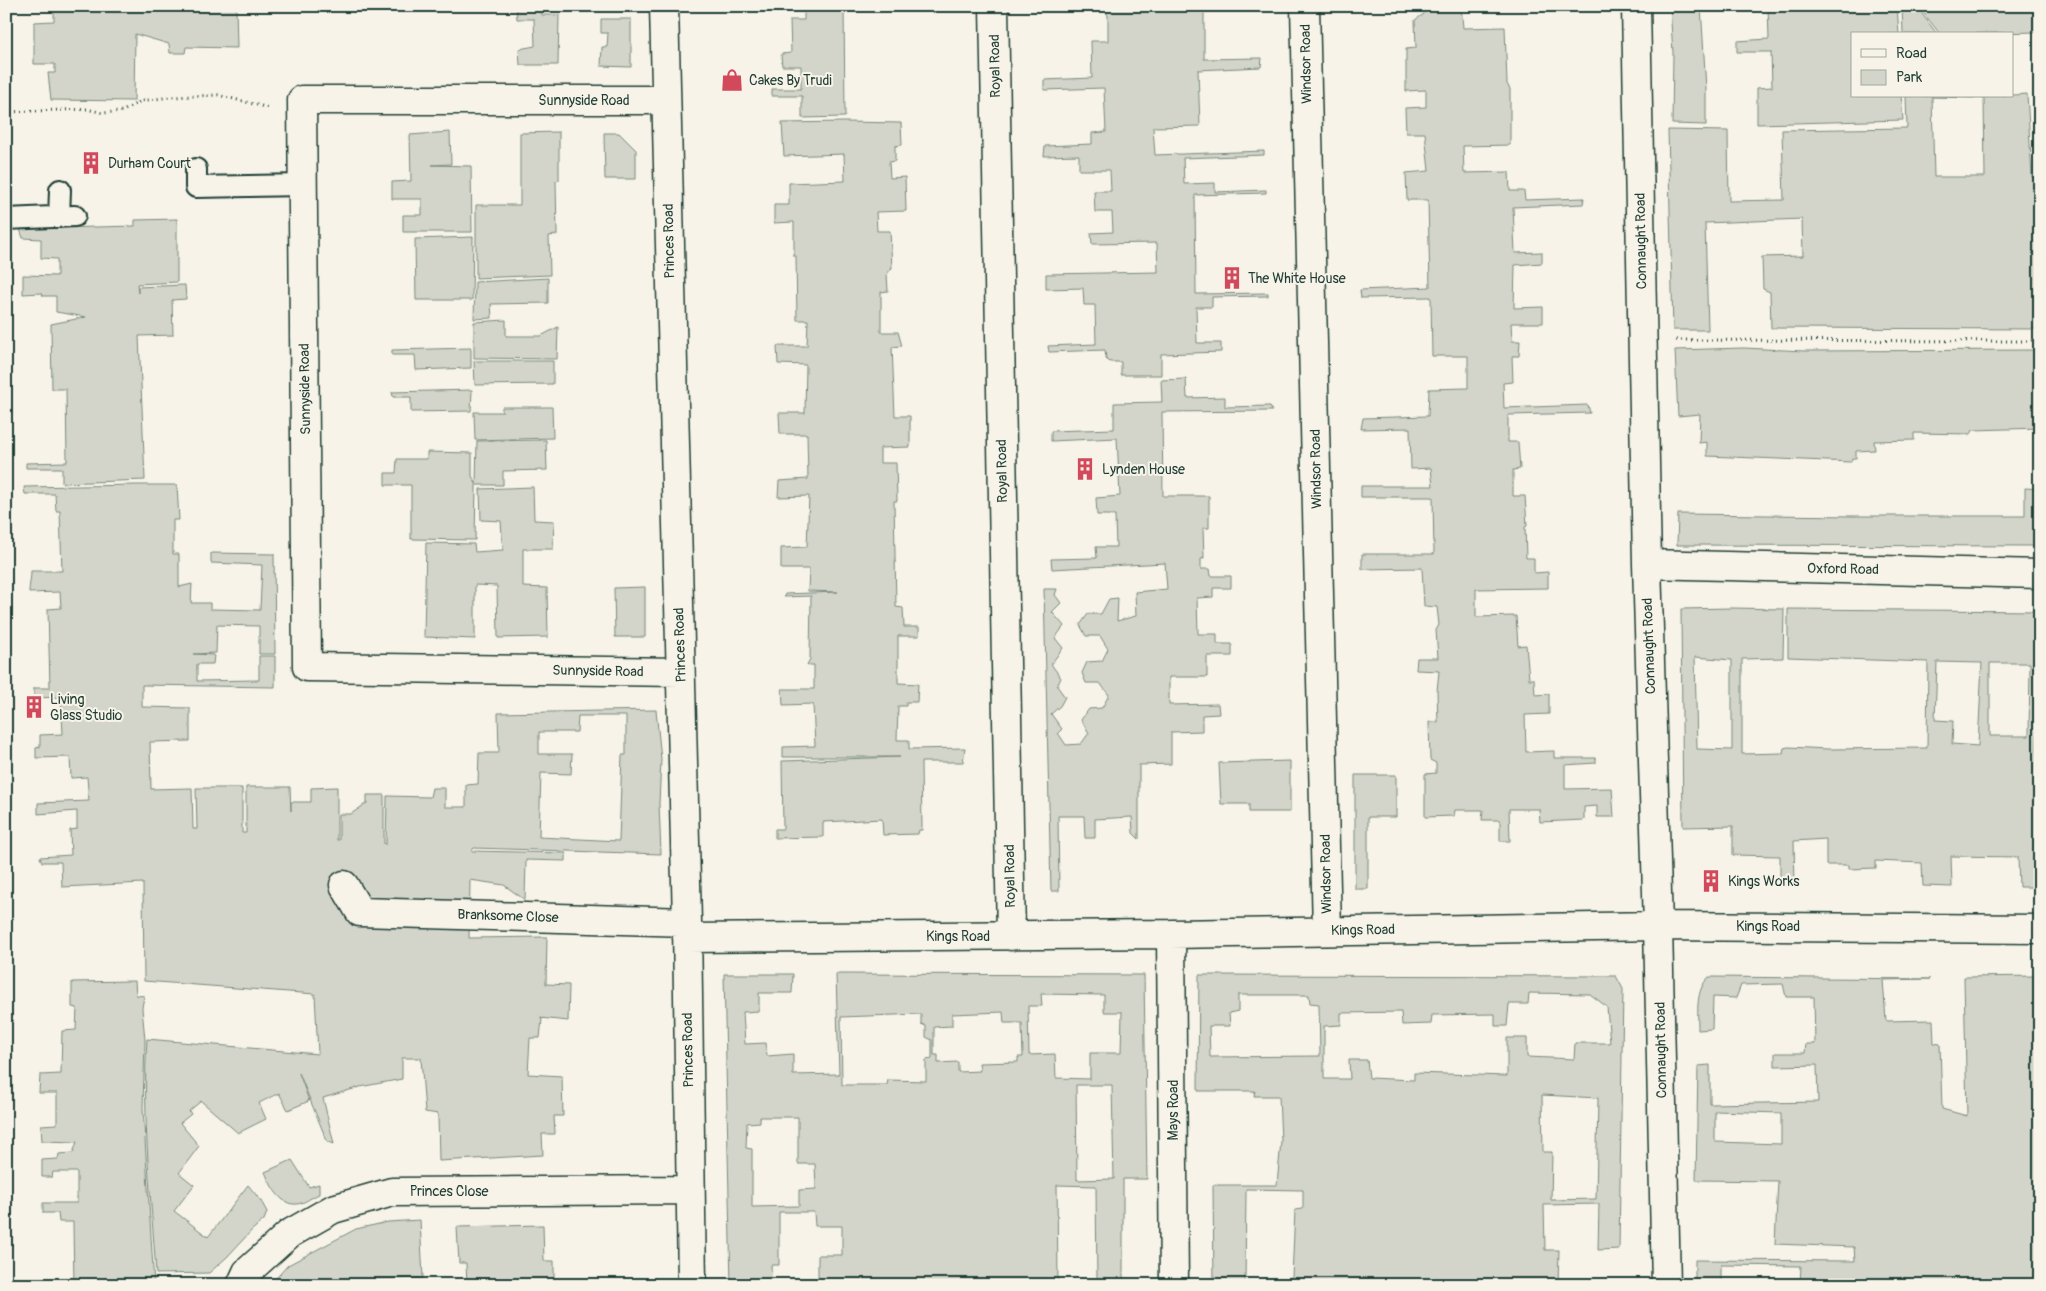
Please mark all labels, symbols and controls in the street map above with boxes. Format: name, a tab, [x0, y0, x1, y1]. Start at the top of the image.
street label: Windsor Road	[1297, 24, 1315, 104]
legend	[1851, 32, 2014, 98]
street label: Royal Road	[986, 34, 1004, 98]
text: Road	[1896, 44, 1927, 63]
shop icon: Cakes By Trudi	[719, 67, 745, 93]
text: Park	[1896, 68, 1923, 87]
place label: Cakes By Trudi	[749, 72, 832, 89]
street label: Sunnyside Road	[538, 92, 630, 109]
building icon: Durham Court	[78, 150, 104, 176]
place label: Durham Court	[108, 155, 191, 172]
street label: Connaught Road	[1632, 192, 1650, 289]
street label: Princes Road	[660, 203, 678, 279]
building icon: The White House	[1219, 265, 1245, 291]
place label: The White House	[1248, 270, 1346, 287]
street label: Sunnyside Road	[296, 343, 314, 435]
street label: Windsor Road	[1307, 429, 1325, 509]
street label: Royal Road	[993, 439, 1011, 503]
building icon: Lynden House	[1072, 456, 1098, 482]
place label: Lynden House	[1102, 461, 1185, 478]
street label: Oxford Road	[1807, 560, 1879, 578]
street label: Connaught Road	[1639, 597, 1659, 695]
street label: Princes Road	[670, 607, 690, 683]
street label: Sunnyside Road	[552, 662, 644, 680]
place label: Living Glass Studio	[50, 691, 123, 724]
building icon: Living Glass Studio	[21, 694, 47, 720]
street label: Windsor Road	[1317, 834, 1335, 914]
street label: Royal Road	[1001, 844, 1019, 908]
building icon: Kings Works	[1698, 868, 1724, 894]
place label: Kings Works	[1728, 873, 1800, 890]
street label: Branksome Close	[457, 906, 559, 926]
street label: Kings Road	[1736, 918, 1800, 935]
street label: Kings Road	[1331, 921, 1395, 939]
street label: Kings Road	[926, 928, 990, 945]
street label: Connaught Road	[1652, 1001, 1670, 1098]
street label: Princes Road	[679, 1012, 697, 1088]
street label: Mays Road	[1165, 1079, 1182, 1140]
street label: Princes Close	[410, 1183, 488, 1200]

